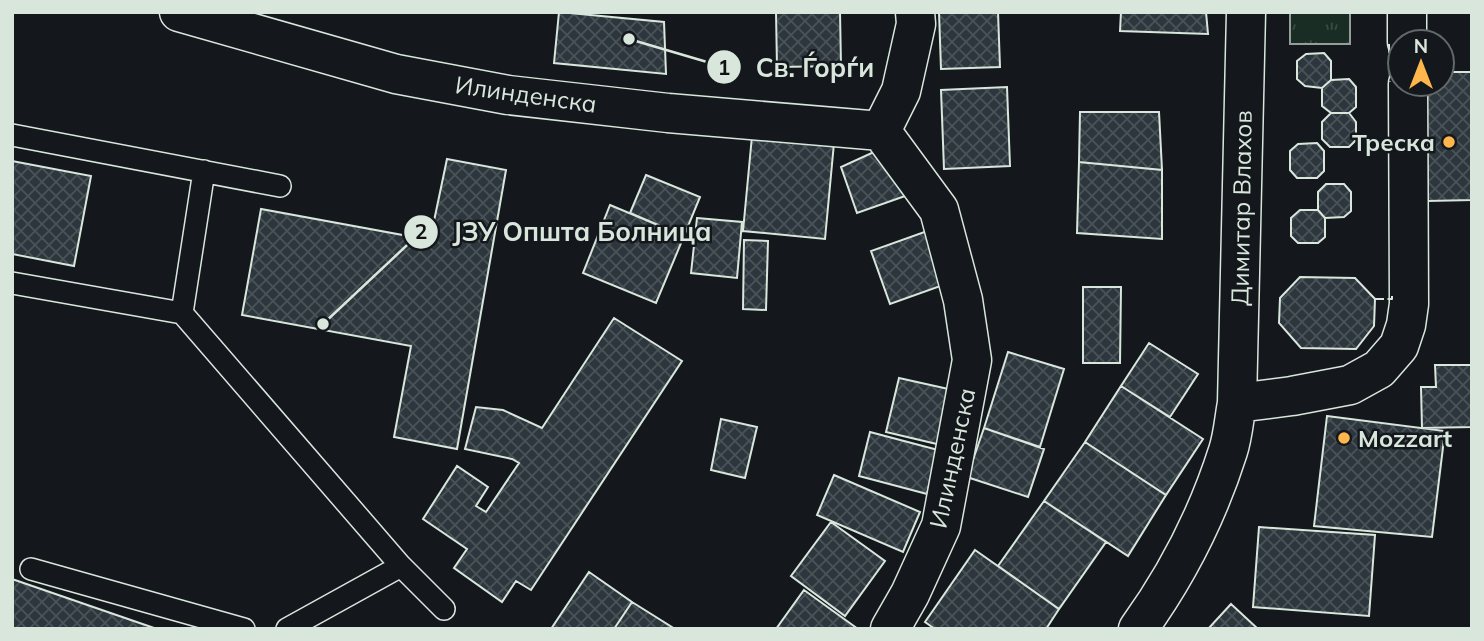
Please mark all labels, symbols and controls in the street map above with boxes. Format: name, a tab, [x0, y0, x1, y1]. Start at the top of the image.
north arrow	[1386, 28, 1456, 98]
text: N	[1414, 34, 1428, 58]
callout: Св. Ѓорѓи	[706, 44, 888, 91]
text: Св. Ѓорѓи	[756, 51, 874, 84]
text: 1	[718, 54, 730, 80]
street label: Илинденска	[453, 69, 599, 119]
street label: Димитар Влахов	[1224, 110, 1258, 306]
place label: Треска	[1352, 127, 1435, 157]
marker: Треска	[1441, 134, 1457, 150]
callout: ЈЗУ Општа Болница	[404, 209, 726, 256]
text: ЈЗУ Општа Болница	[452, 215, 712, 248]
text: 2	[415, 218, 427, 244]
street label: Илинденска	[923, 385, 981, 531]
place label: Mozzart	[1358, 423, 1452, 453]
marker: Mozzart	[1336, 430, 1352, 446]

